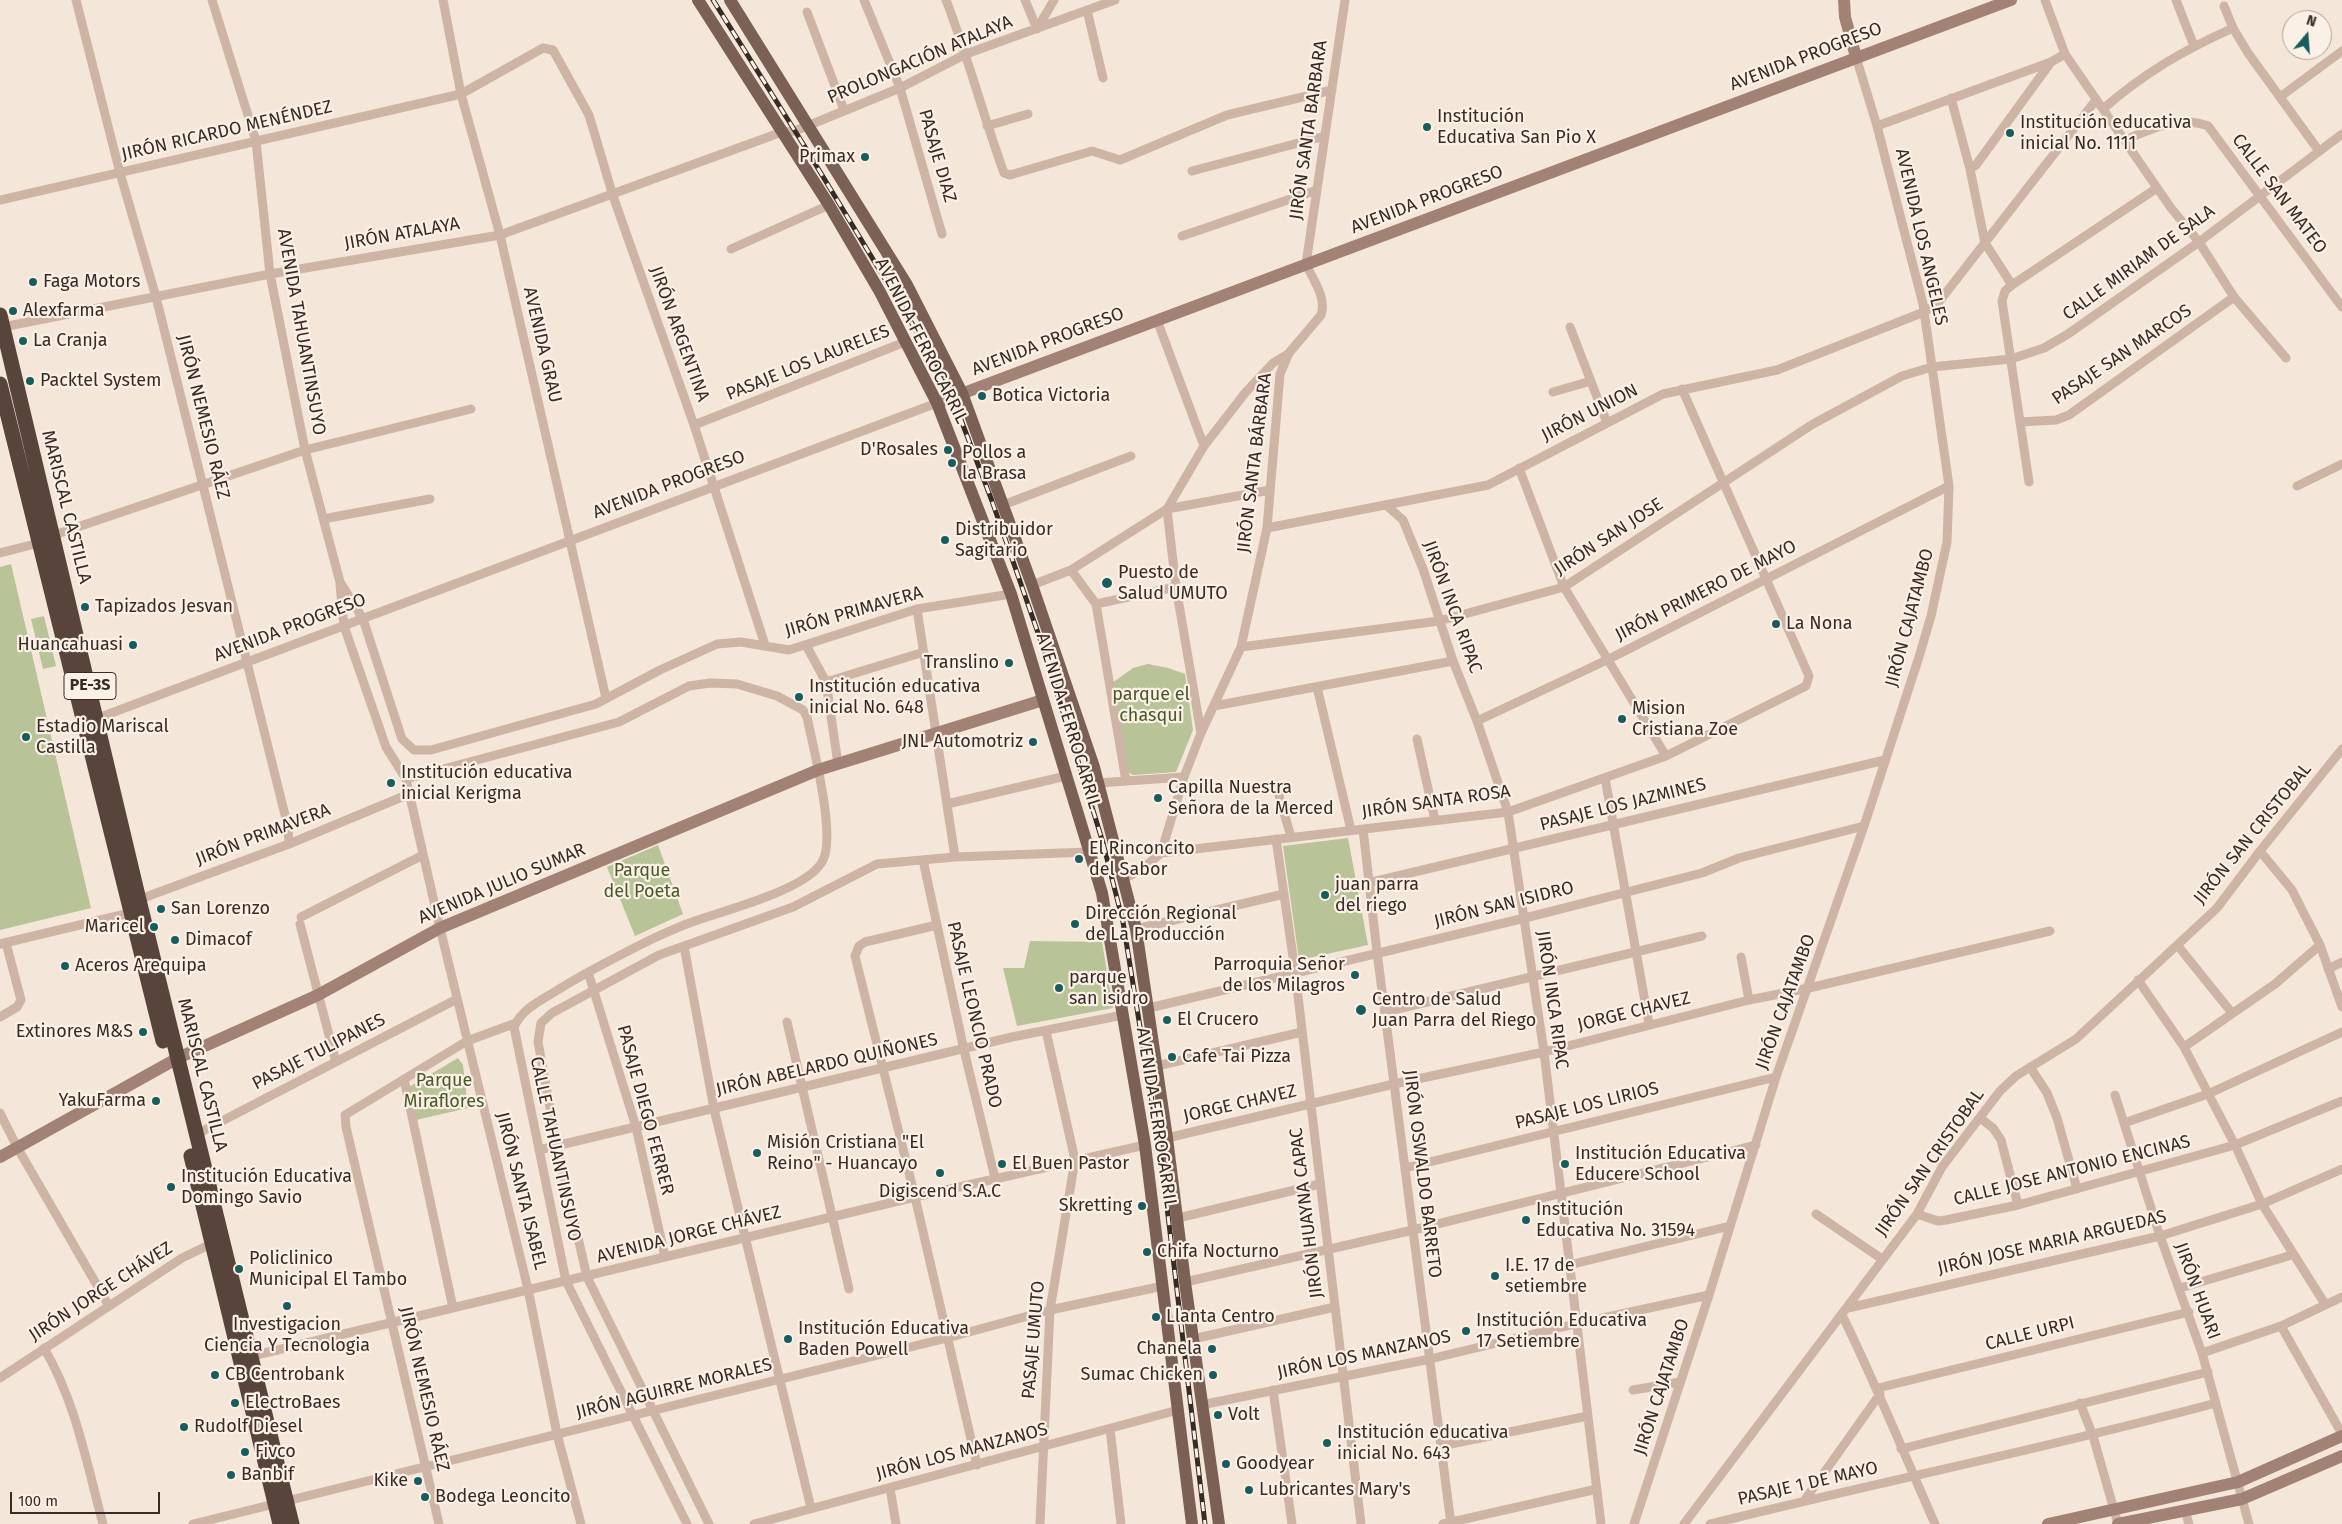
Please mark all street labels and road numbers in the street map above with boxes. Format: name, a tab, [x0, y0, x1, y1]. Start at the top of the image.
street label: PROLONGACIÓN ATALAYA	[824, 11, 1016, 109]
street label: AVENIDA PROGRESO	[1727, 18, 1885, 96]
street label: JIRÓN SANTA BARBARA	[1286, 39, 1332, 221]
street label: JIRÓN RICARDO MENÉNDEZ	[120, 96, 334, 166]
street label: PASAJE DIAZ	[913, 107, 961, 205]
street label: CALLE SAN MATEO	[2227, 130, 2331, 258]
street label: AVENIDA LOS ANGELES	[1890, 146, 1952, 328]
street label: AVENIDA PROGRESO	[1348, 161, 1506, 239]
street label: CALLE MIRIAM DE SALA	[2059, 201, 2219, 325]
street label: JIRÓN ATALAYA	[343, 213, 461, 255]
street label: AVENIDA TAHUANTINSUYO	[272, 227, 330, 437]
street label: AVENIDA FERROCARRIL	[870, 255, 972, 427]
street label: JIRÓN ARGENTINA	[644, 263, 714, 405]
street label: AVENIDA GRAU	[518, 285, 566, 405]
street label: PASAJE SAN MARCOS	[2048, 300, 2196, 410]
street label: AVENIDA PROGRESO	[969, 303, 1127, 381]
street label: PASAJE LOS LAURELES	[723, 320, 893, 406]
street label: JIRÓN NEMESIO RÁEZ	[172, 332, 234, 502]
street label: JIRÓN SANTA BÁRBARA	[1233, 372, 1277, 554]
street label: JIRÓN UNION	[1538, 379, 1642, 447]
street label: MARISCAL CASTILLA	[37, 428, 95, 586]
street label: AVENIDA PROGRESO	[590, 446, 748, 524]
street label: JIRÓN SAN JOSE	[1550, 494, 1668, 580]
street label: JIRÓN PRIMERO DE MAYO	[1612, 536, 1800, 646]
street label: JIRÓN INCA RIPAC	[1418, 538, 1486, 676]
street label: JIRÓN CAJATAMBO	[1881, 546, 1939, 690]
street label: JIRÓN PRIMAVERA	[782, 582, 926, 642]
street label: AVENIDA PROGRESO	[211, 589, 369, 667]
street label: AVENIDA FERROCARRIL	[1031, 630, 1105, 812]
road number: PE-3S	[64, 672, 116, 699]
street label: JIRÓN SAN CRISTOBAL	[2190, 759, 2316, 909]
street label: PASAJE LOS JAZMINES	[1538, 774, 1708, 836]
street label: JIRÓN SANTA ROSA	[1360, 781, 1512, 823]
street label: JIRÓN PRIMAVERA	[193, 799, 333, 871]
street label: AVENIDA JULIO SUMAR	[415, 839, 589, 929]
street label: JIRÓN SAN ISIDRO	[1432, 877, 1576, 933]
street label: PASAJE LEONCIO PRADO	[942, 919, 1006, 1111]
street label: JIRÓN INCA RIPAC	[1532, 929, 1572, 1071]
street label: JIRÓN CAJATAMBO	[1751, 931, 1821, 1073]
street label: JORGE CHAVEZ	[1575, 988, 1693, 1036]
street label: MARISCAL CASTILLA	[173, 996, 231, 1154]
street label: PASAJE TULIPANES	[249, 1009, 389, 1095]
street label: PASAJE DIEGO FERRER	[612, 1023, 678, 1197]
street label: AVENIDA FERROCARRIL	[1131, 1026, 1181, 1210]
street label: JIRÓN ABELARDO QUIÑONES	[714, 1029, 940, 1101]
street label: CALLE TAHUANTINSUYO	[525, 1055, 585, 1243]
street label: JIRÓN OSWALDO BARRETO	[1398, 1069, 1446, 1279]
street label: PASAJE LOS LIRIOS	[1513, 1078, 1661, 1134]
street label: JORGE CHAVEZ	[1181, 1080, 1299, 1128]
street label: JIRÓN SAN CRISTOBAL	[1871, 1085, 1989, 1241]
street label: JIRÓN SANTA ISABEL	[491, 1110, 551, 1272]
street label: JIRÓN HUAYNA CAPAC	[1286, 1126, 1328, 1300]
street label: CALLE JOSE ANTONIO ENCINAS	[1951, 1131, 2193, 1211]
street label: AVENIDA JORGE CHÁVEZ	[594, 1202, 784, 1268]
street label: JIRÓN JOSE MARIA ARGUEDAS	[1935, 1206, 2169, 1280]
street label: JIRÓN JORGE CHÁVEZ	[25, 1238, 177, 1346]
street label: JIRÓN HUARI	[2169, 1240, 2225, 1342]
street label: PASAJE UMUTO	[1018, 1280, 1050, 1400]
street label: JIRÓN NEMESIO RÁEZ	[394, 1304, 454, 1474]
street label: CALLE URPI	[1983, 1312, 2077, 1356]
street label: JIRÓN CAJATAMBO	[1630, 1316, 1694, 1458]
street label: JIRÓN LOS MANZANOS	[1275, 1326, 1453, 1384]
street label: JIRÓN AGUIRRE MORALES	[574, 1354, 774, 1424]
street label: JIRÓN LOS MANZANOS	[874, 1419, 1050, 1485]
street label: PASAJE 1 DE MAYO	[1736, 1457, 1880, 1511]

